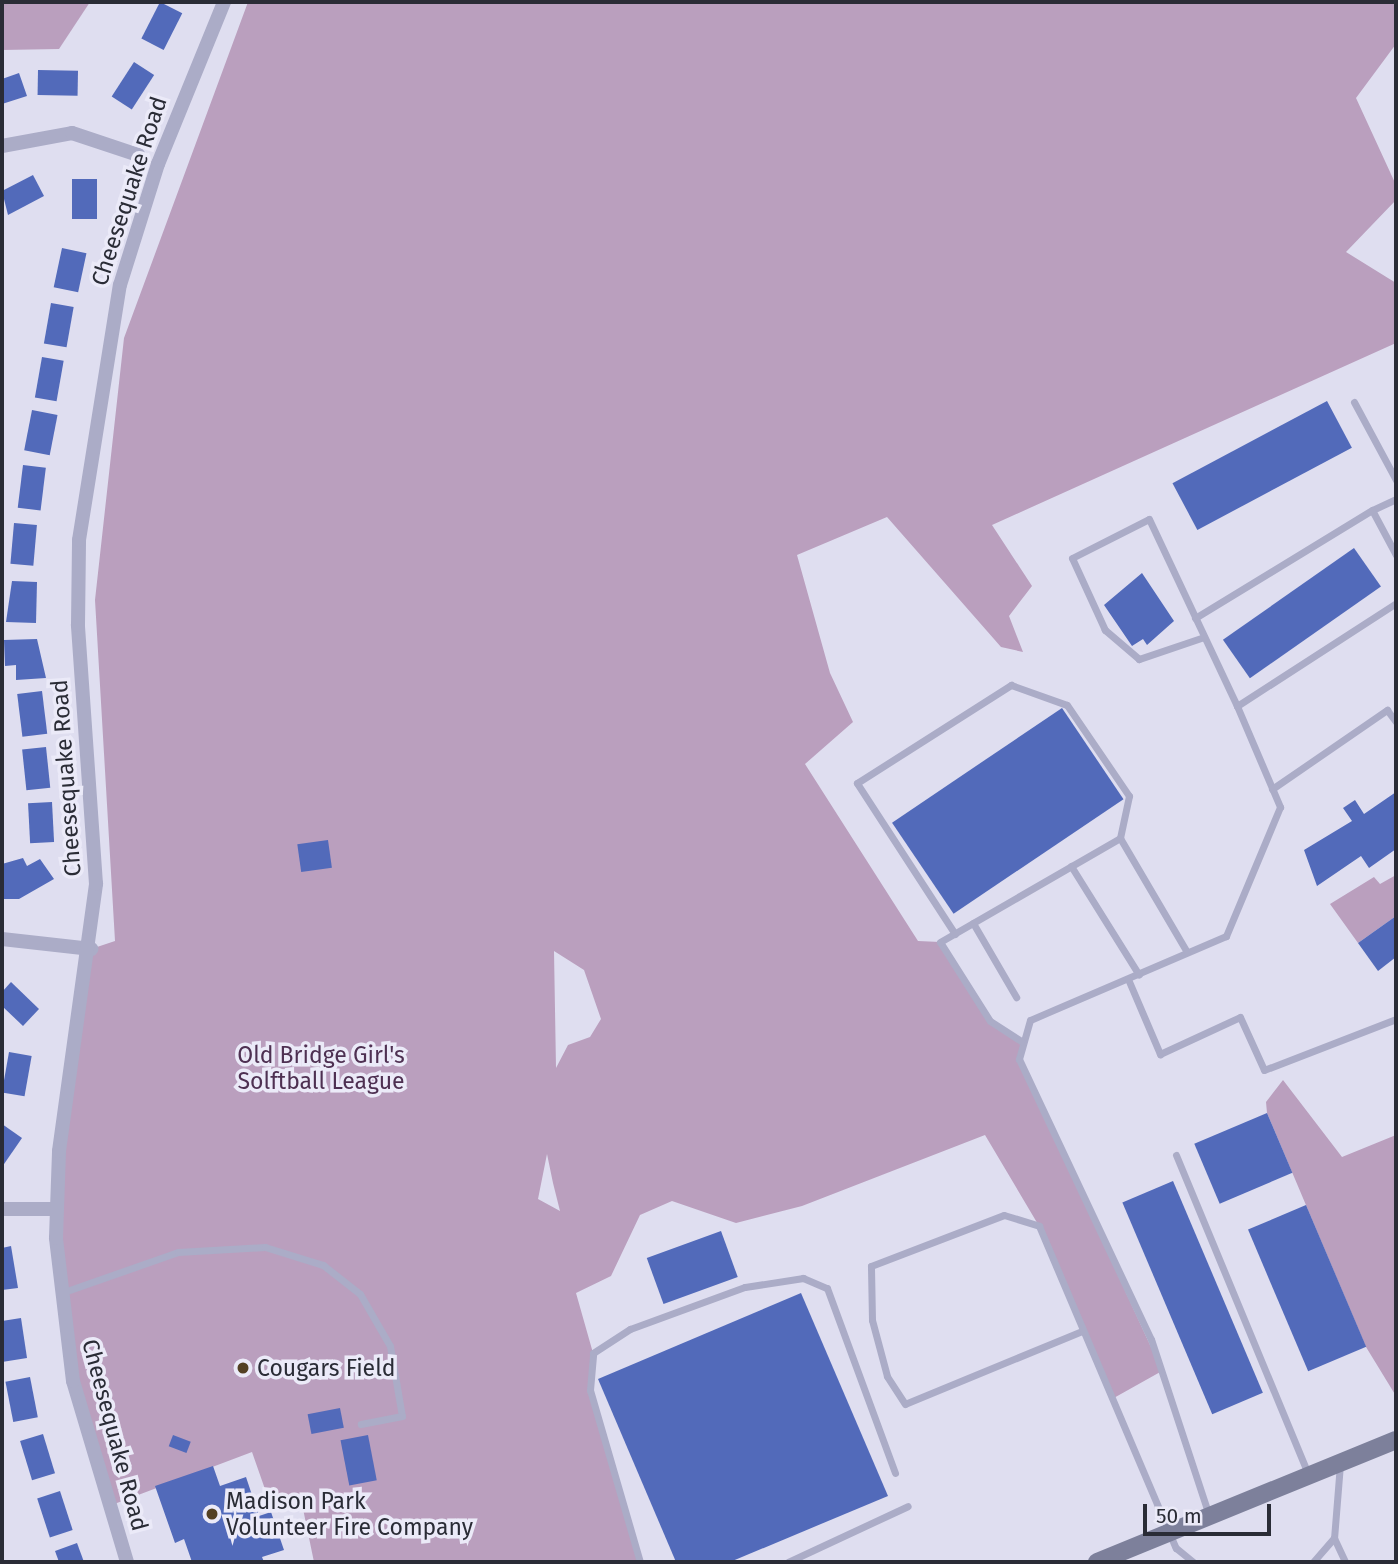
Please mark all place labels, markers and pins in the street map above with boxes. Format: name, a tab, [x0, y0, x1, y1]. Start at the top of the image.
place label: Cougars Field	[257, 1354, 396, 1382]
marker: Cougars Field	[235, 1360, 251, 1376]
place label: Madison Park Volunteer Fire Company	[226, 1487, 473, 1541]
marker: Madison Park Volunteer Fire Company	[204, 1506, 220, 1522]

